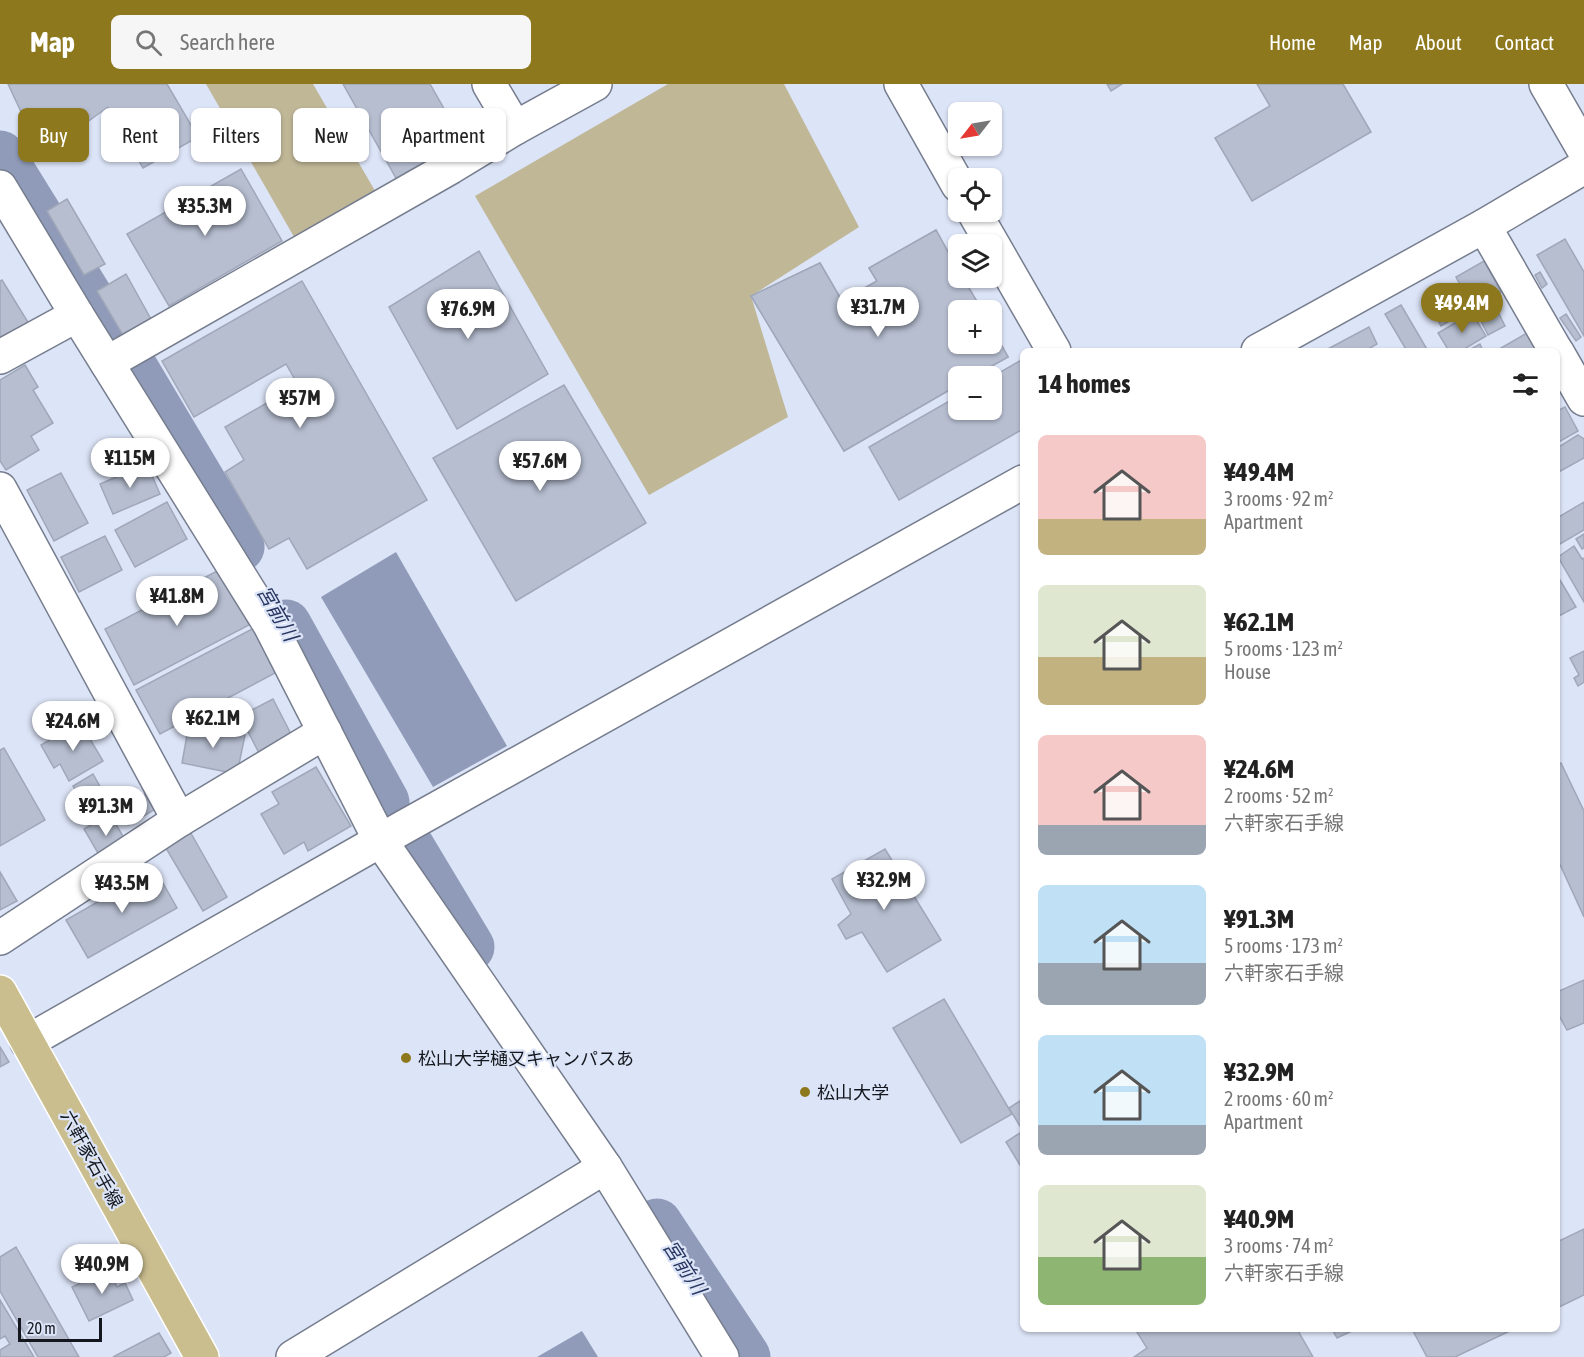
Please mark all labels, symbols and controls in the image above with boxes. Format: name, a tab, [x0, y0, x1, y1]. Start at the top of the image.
search box	[111, 15, 531, 69]
text: Map	[30, 26, 75, 58]
icon: search	[132, 26, 165, 59]
text: Search here	[180, 29, 275, 55]
text: Home	[1269, 30, 1316, 54]
text: Map	[1349, 30, 1383, 54]
text: About	[1416, 30, 1462, 54]
text: Contact	[1495, 30, 1554, 54]
north arrow	[948, 102, 1002, 156]
map controls	[948, 102, 1002, 420]
chip: Buy	[18, 108, 89, 162]
chip: Rent	[101, 108, 179, 162]
chip: Filters	[191, 108, 281, 162]
chip: New	[293, 108, 369, 162]
chip: Apartment	[381, 108, 506, 162]
button: locate	[948, 168, 1002, 222]
pin: ¥35.3M	[156, 186, 254, 237]
text: ¥35.3M	[178, 194, 232, 217]
button: layers	[948, 234, 1002, 288]
pin: ¥49.4M	[1413, 283, 1511, 334]
pin: ¥31.7M	[829, 287, 927, 338]
pin: ¥76.9M	[419, 289, 517, 340]
text: ¥49.4M	[1435, 291, 1489, 314]
text: ¥31.7M	[851, 295, 905, 318]
text: ¥76.9M	[441, 297, 495, 320]
button: +	[948, 300, 1002, 354]
button: −	[948, 366, 1002, 420]
icon: filters	[1509, 368, 1542, 401]
text: 14 homes	[1038, 369, 1131, 399]
pin: ¥57M	[264, 378, 336, 429]
text: ¥57M	[279, 386, 321, 409]
pin: ¥115M	[88, 438, 172, 489]
pin: ¥57.6M	[491, 441, 589, 492]
text: ¥115M	[105, 446, 155, 469]
text: ¥57.6M	[513, 449, 567, 472]
text: ¥49.4M	[1224, 457, 1294, 487]
icon: home	[1086, 459, 1158, 531]
text: 3 rooms · 92 m²	[1224, 487, 1334, 510]
text: Apartment	[1224, 510, 1303, 533]
pin: ¥41.8M	[128, 576, 226, 627]
water label: 宮前川	[253, 581, 304, 646]
text: ¥41.8M	[150, 584, 204, 607]
text: ¥62.1M	[1224, 607, 1294, 637]
icon: home	[1086, 609, 1158, 681]
text: 5 rooms · 123 m²	[1224, 637, 1343, 660]
text: House	[1224, 660, 1271, 683]
pin: ¥62.1M	[164, 698, 262, 749]
pin: ¥24.6M	[24, 701, 122, 752]
text: ¥62.1M	[186, 706, 240, 729]
text: ¥24.6M	[46, 709, 100, 732]
text: ¥24.6M	[1224, 754, 1294, 784]
icon: home	[1086, 759, 1158, 831]
text: 2 rooms · 52 m²	[1224, 784, 1334, 807]
pin: ¥91.3M	[57, 786, 155, 837]
text: ¥91.3M	[79, 794, 133, 817]
text: 六軒家石手線	[1224, 811, 1344, 834]
pin: ¥32.9M	[835, 860, 933, 911]
pin: ¥43.5M	[73, 863, 171, 914]
text: ¥32.9M	[857, 868, 911, 891]
text: ¥43.5M	[95, 871, 149, 894]
text: ¥91.3M	[1224, 904, 1294, 934]
icon: home	[1086, 909, 1158, 981]
text: 5 rooms · 173 m²	[1224, 934, 1343, 957]
text: 六軒家石手線	[1224, 961, 1344, 984]
place label: 松山大学樋又キャンパスあ	[418, 1048, 634, 1069]
marker: 松山大学樋又キャンパスあ	[399, 1051, 413, 1065]
text: ¥32.9M	[1224, 1057, 1294, 1087]
icon: home	[1086, 1059, 1158, 1131]
place label: 松山大学	[817, 1082, 889, 1103]
marker: 松山大学	[798, 1085, 812, 1099]
text: 2 rooms · 60 m²	[1224, 1087, 1334, 1110]
street label: 六軒家石手線	[57, 1107, 127, 1211]
text: Apartment	[1224, 1110, 1303, 1133]
text: ¥40.9M	[1224, 1204, 1294, 1234]
icon: home	[1086, 1209, 1158, 1281]
text: 3 rooms · 74 m²	[1224, 1234, 1334, 1257]
water label: 宮前川	[659, 1236, 712, 1300]
pin: ¥40.9M	[53, 1244, 151, 1295]
text: ¥40.9M	[75, 1252, 129, 1275]
text: 六軒家石手線	[1224, 1261, 1344, 1284]
scale bar	[18, 1315, 102, 1342]
text: 20 m	[27, 1319, 56, 1337]

